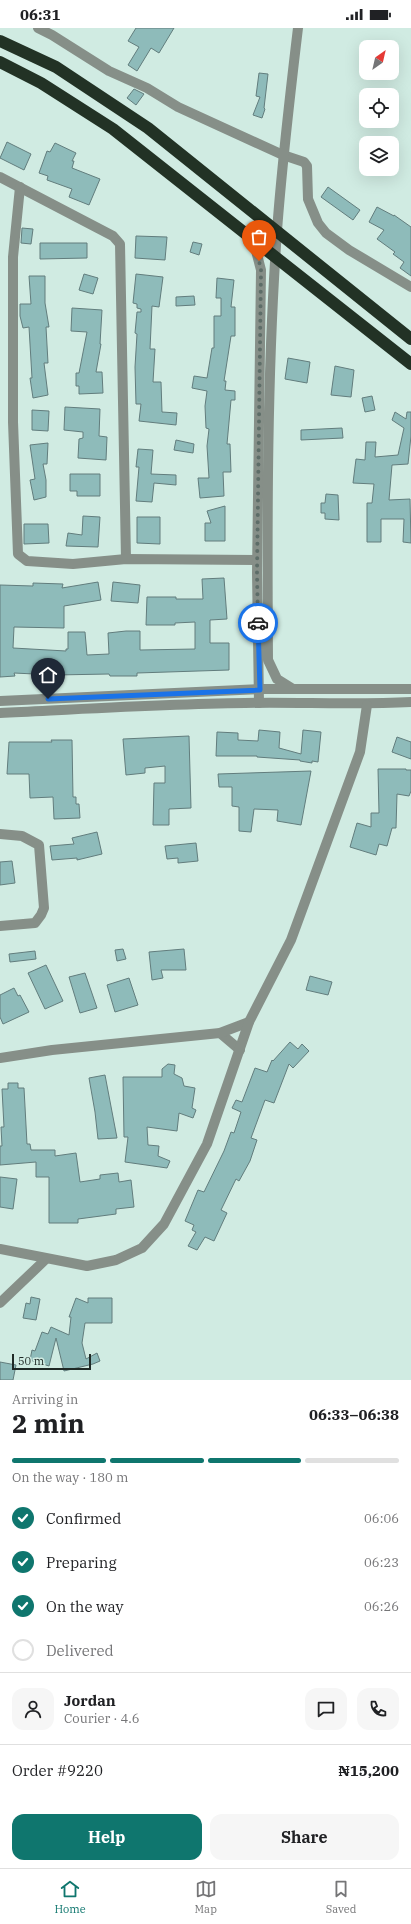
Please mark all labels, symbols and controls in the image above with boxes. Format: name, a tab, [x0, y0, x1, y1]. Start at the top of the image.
text: 06:31	[20, 5, 61, 24]
north arrow	[359, 40, 399, 80]
map controls	[359, 40, 399, 176]
button: locate	[359, 88, 399, 128]
button: layers	[359, 136, 399, 176]
pin	[242, 220, 276, 261]
icon: bag	[248, 226, 270, 248]
courier	[238, 603, 278, 643]
icon: car	[247, 612, 269, 634]
pin	[31, 658, 65, 699]
icon: home	[37, 664, 59, 686]
scale bar	[12, 1352, 91, 1371]
text: 50 m	[18, 1354, 44, 1368]
text: Arriving in	[12, 1391, 78, 1408]
text: 06:33–06:38	[309, 1405, 399, 1424]
text: 2 min	[12, 1406, 85, 1440]
text: On the way · 180 m	[12, 1469, 128, 1486]
icon: check	[12, 1507, 34, 1529]
text: Confirmed	[46, 1509, 121, 1528]
text: 06:06	[364, 1510, 399, 1527]
icon: check	[12, 1551, 34, 1573]
text: Preparing	[46, 1553, 117, 1572]
text: 06:23	[364, 1554, 399, 1571]
icon: check	[12, 1595, 34, 1617]
text: On the way	[46, 1597, 124, 1616]
text: 06:26	[364, 1598, 399, 1615]
text: Delivered	[46, 1641, 114, 1660]
button: person	[12, 1688, 54, 1730]
button: chat	[305, 1688, 347, 1730]
button: phone	[357, 1688, 399, 1730]
text: Jordan	[64, 1691, 116, 1710]
text: Courier · 4.6	[64, 1710, 140, 1727]
text: Order #9220	[12, 1761, 103, 1780]
text: ₦15,200	[338, 1761, 399, 1780]
button: Help	[12, 1814, 202, 1860]
button: Share	[210, 1814, 399, 1860]
tab: Home	[54, 1878, 86, 1916]
tab: Map	[195, 1878, 217, 1916]
tab: Saved	[326, 1878, 357, 1916]

